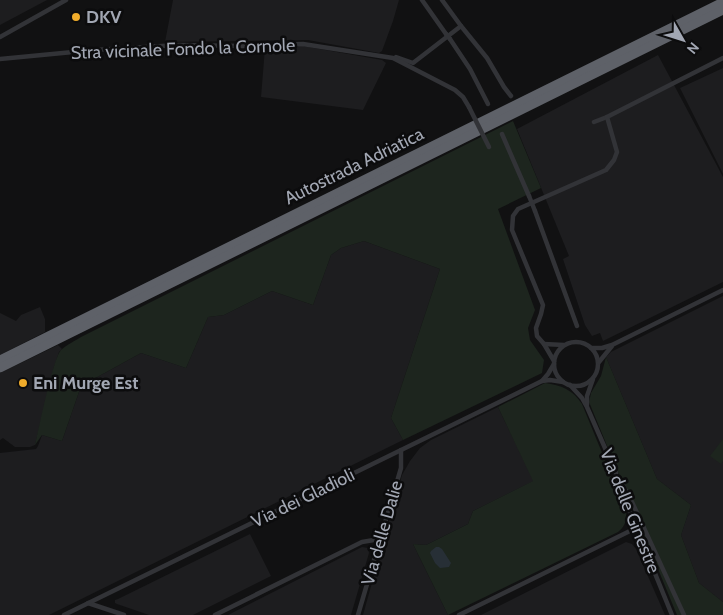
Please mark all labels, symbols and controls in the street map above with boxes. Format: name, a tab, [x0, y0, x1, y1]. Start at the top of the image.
place label: DKV	[86, 6, 122, 28]
marker: DKV	[70, 11, 82, 23]
north arrow	[658, 15, 708, 65]
street label: Stra vicinale Fondo la Cornole	[70, 34, 296, 64]
text: N	[683, 39, 703, 58]
street label: Autostrada Adriatica	[281, 123, 428, 209]
place label: Eni Murge Est	[33, 372, 138, 394]
marker: Eni Murge Est	[17, 377, 29, 389]
street label: Via delle Ginestre	[595, 445, 665, 577]
street label: Via dei Gladioli	[248, 464, 358, 532]
street label: Via delle Dalie	[357, 478, 407, 588]

